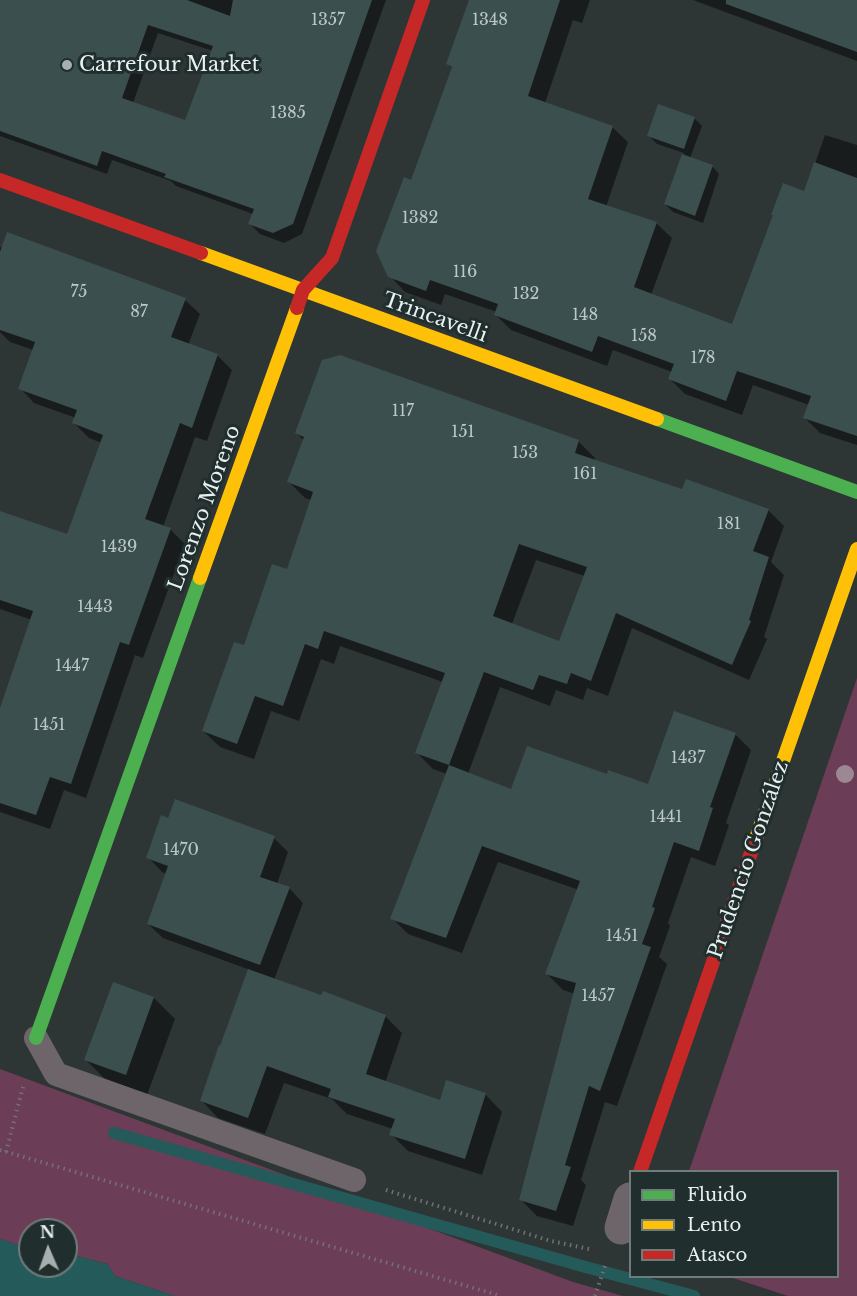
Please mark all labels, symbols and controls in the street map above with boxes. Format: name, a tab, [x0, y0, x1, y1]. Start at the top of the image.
house number: 1357	[311, 10, 345, 30]
house number: 1348	[472, 10, 508, 30]
place label: Carrefour Market	[79, 53, 259, 77]
marker: Carrefour Market	[60, 58, 74, 72]
house number: 1385	[270, 103, 306, 123]
house number: 1382	[402, 208, 438, 228]
house number: 116	[453, 262, 477, 282]
house number: 75	[71, 282, 87, 302]
house number: 132	[513, 284, 539, 304]
street label: Trincavelli	[380, 288, 490, 348]
house number: 87	[130, 302, 148, 322]
house number: 148	[572, 305, 598, 325]
house number: 158	[631, 326, 657, 346]
house number: 178	[691, 348, 715, 368]
house number: 117	[392, 401, 414, 421]
street label: Lorenzo Moreno	[164, 422, 246, 594]
house number: 151	[451, 422, 475, 442]
house number: 153	[512, 443, 538, 463]
house number: 161	[573, 464, 597, 484]
house number: 181	[717, 514, 741, 534]
house number: 1439	[101, 537, 137, 557]
house number: 1443	[77, 597, 113, 617]
house number: 1447	[55, 656, 89, 676]
house number: 1451	[33, 715, 65, 735]
house number: 1437	[671, 748, 705, 768]
street label: Prudencio González	[704, 758, 794, 962]
house number: 1441	[650, 807, 682, 827]
house number: 1470	[163, 840, 199, 860]
house number: 1451	[606, 926, 638, 946]
house number: 1457	[581, 986, 615, 1006]
legend	[629, 1170, 839, 1278]
text: Fluido	[687, 1184, 747, 1206]
text: Lento	[687, 1214, 741, 1236]
north arrow	[18, 1218, 78, 1278]
text: N	[40, 1222, 55, 1242]
text: Atasco	[687, 1244, 747, 1266]

